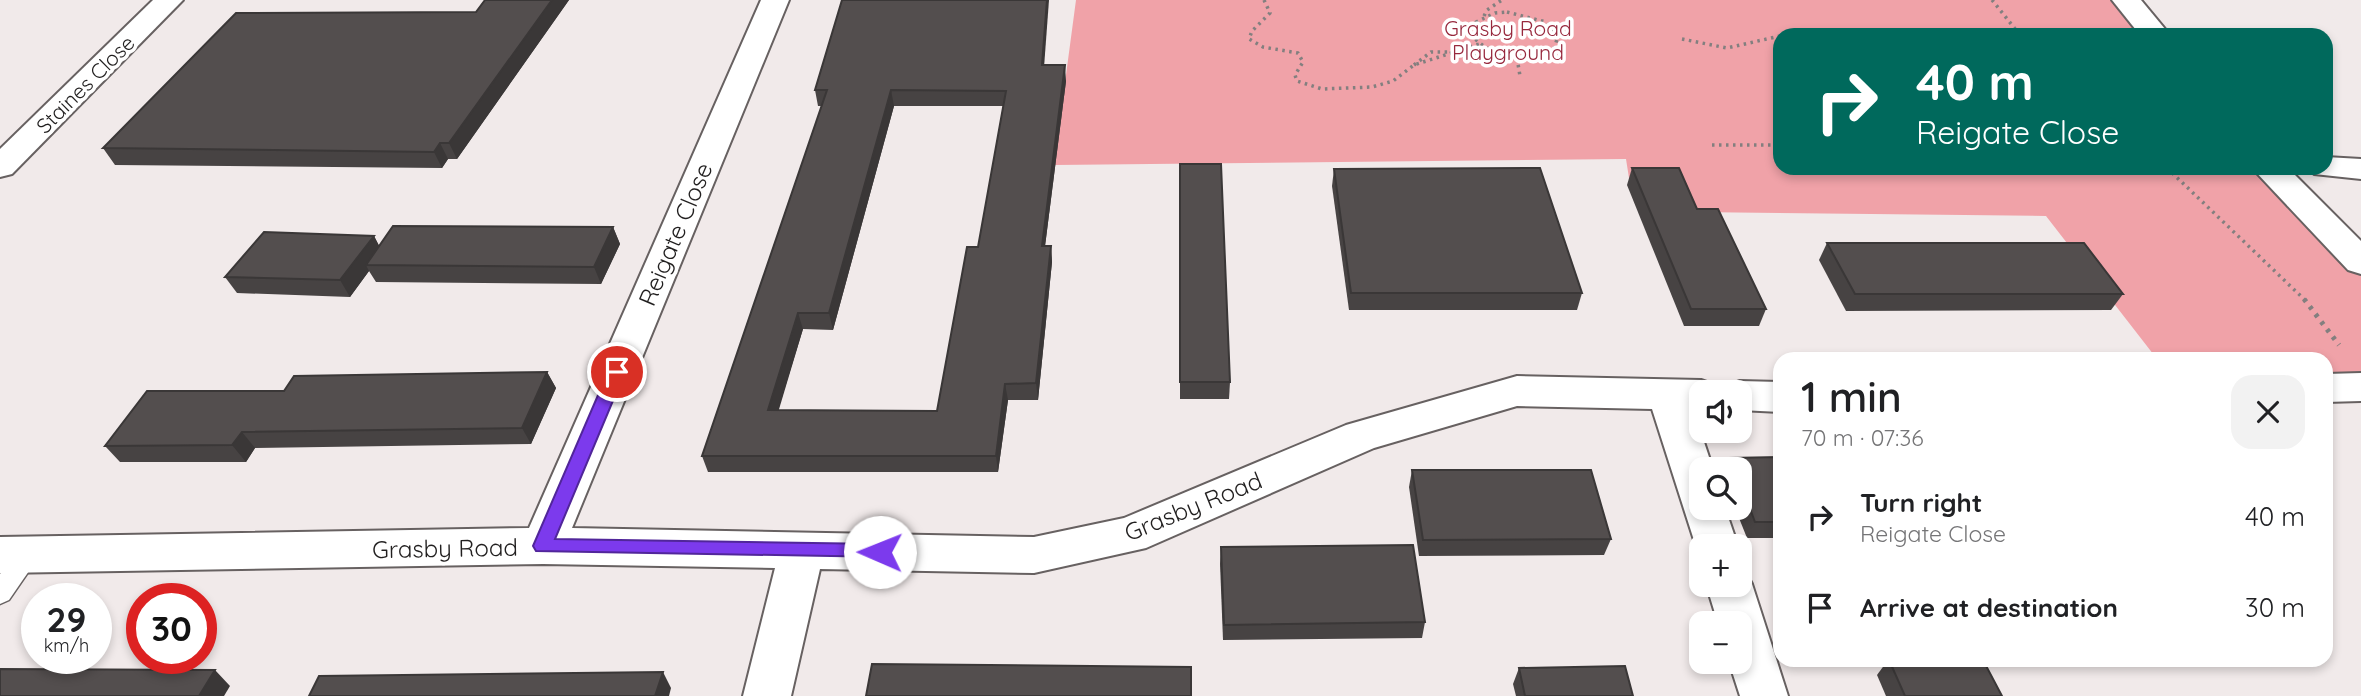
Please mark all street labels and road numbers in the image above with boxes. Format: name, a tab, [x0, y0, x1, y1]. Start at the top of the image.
street label: Staines Close	[30, 29, 140, 139]
street label: Reigate Close	[631, 158, 719, 310]
street label: Grasby Road	[1120, 465, 1266, 547]
street label: Grasby Road	[372, 532, 518, 564]

